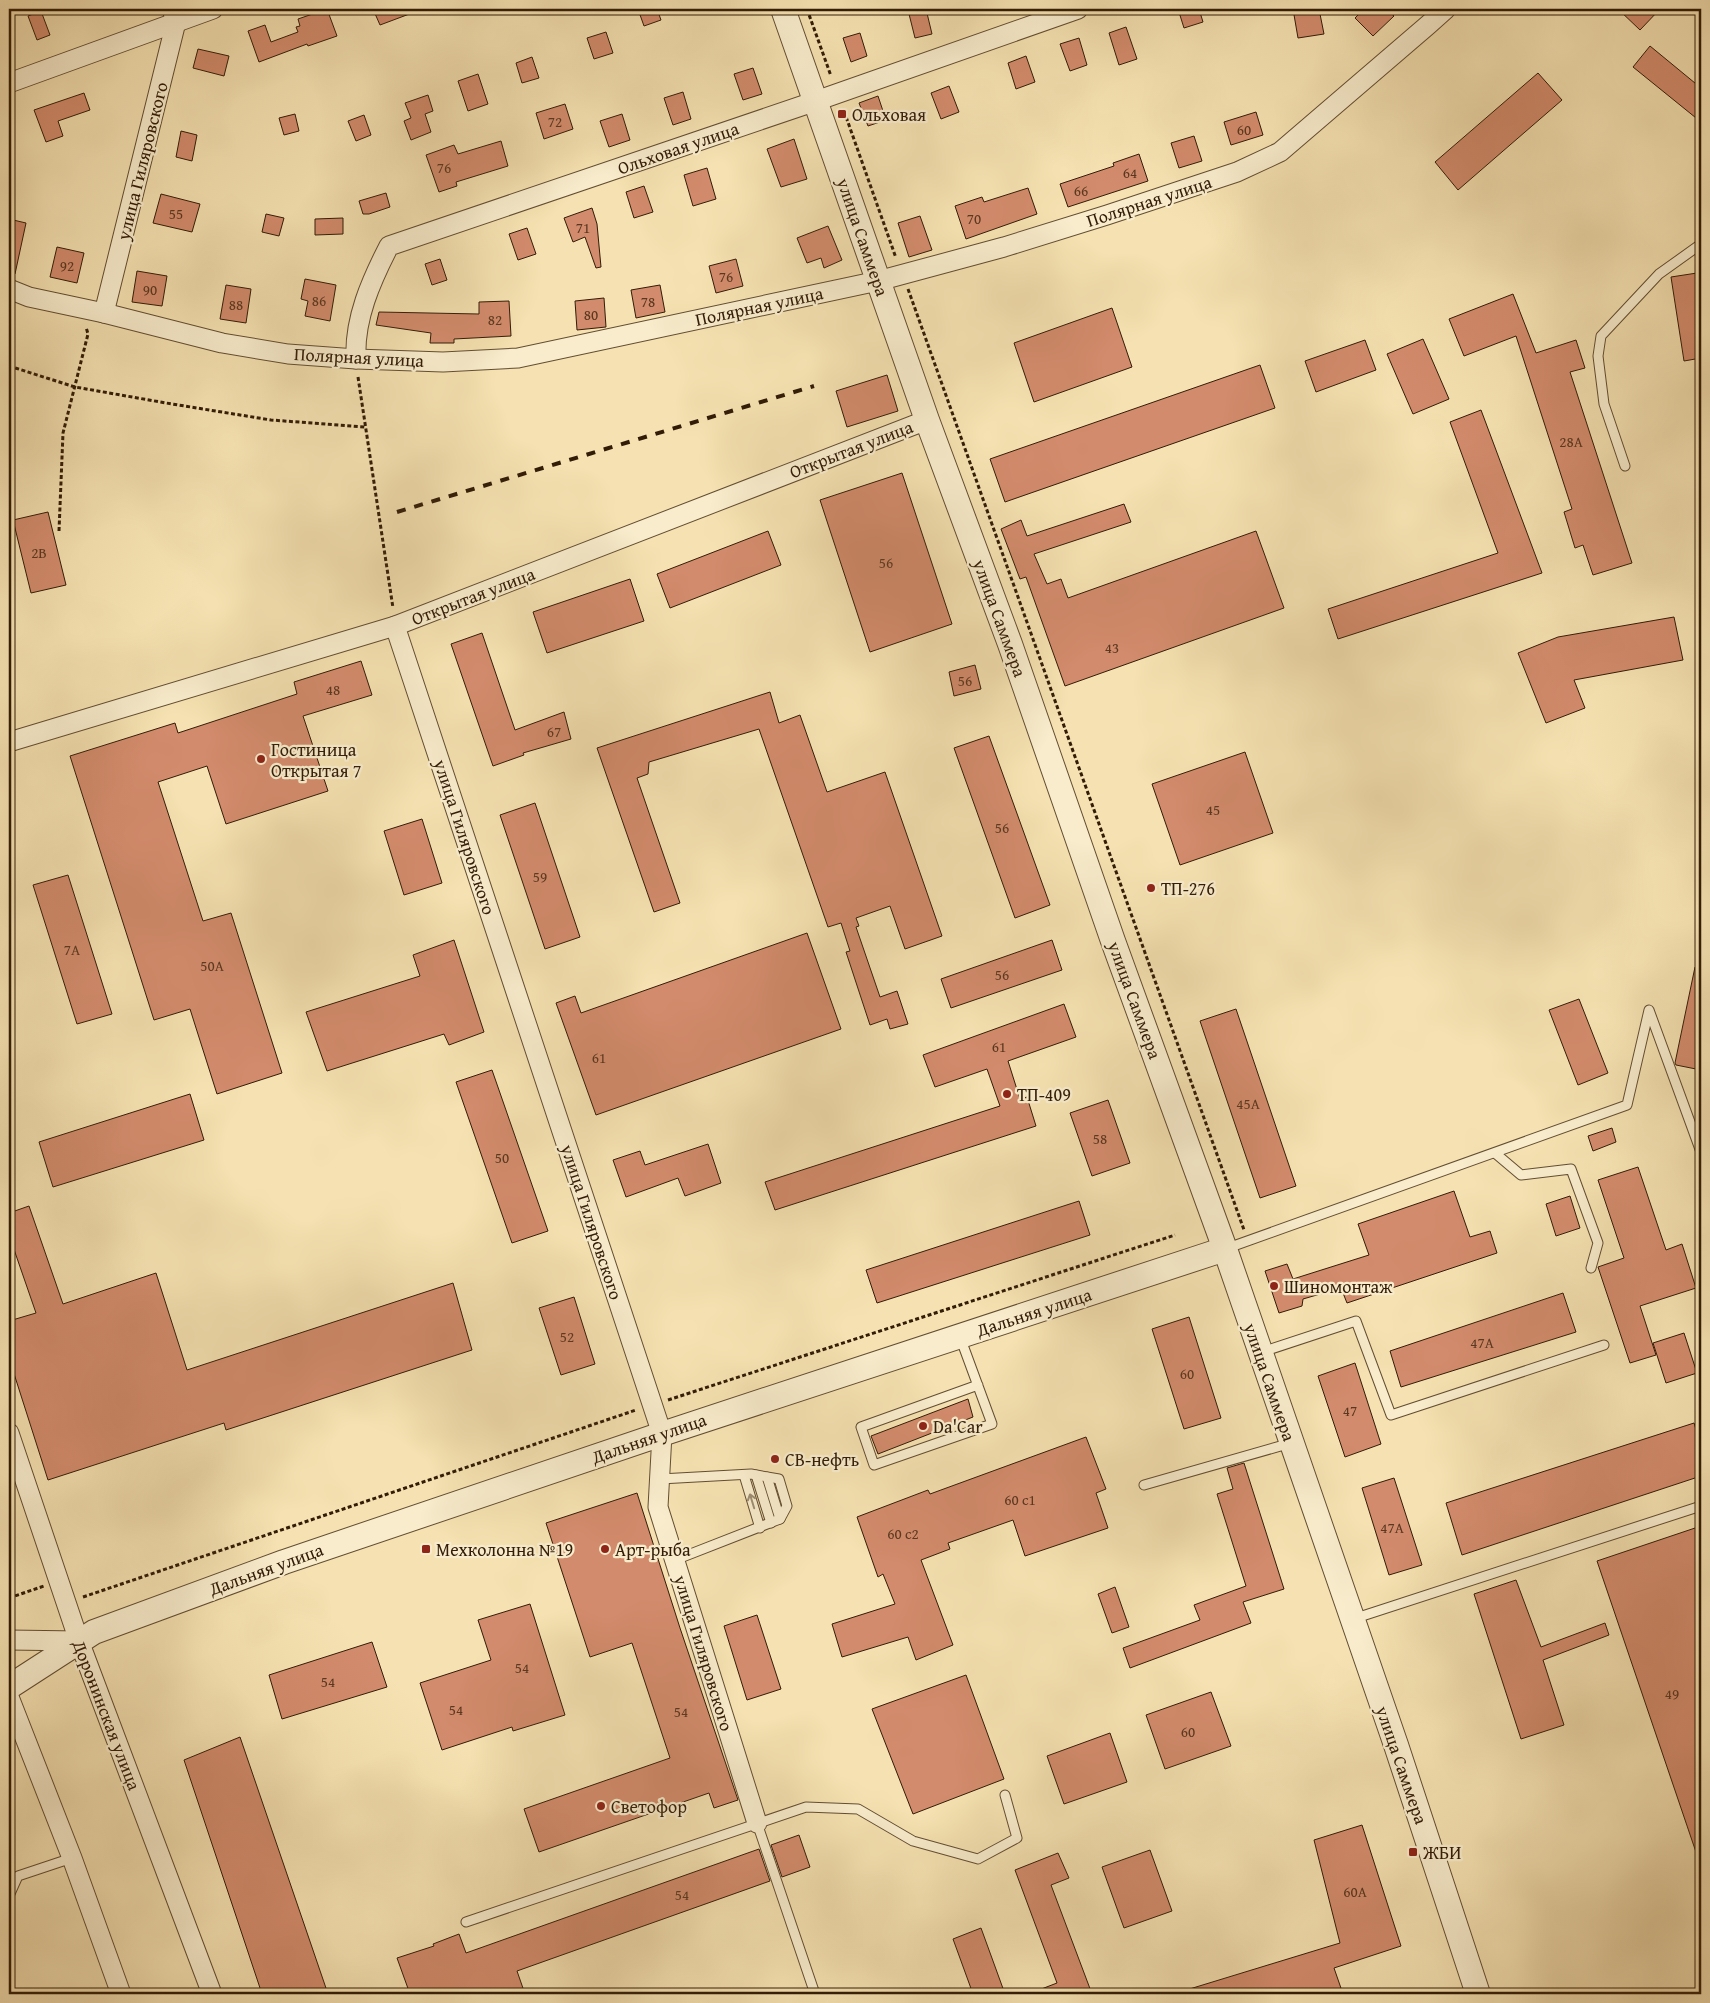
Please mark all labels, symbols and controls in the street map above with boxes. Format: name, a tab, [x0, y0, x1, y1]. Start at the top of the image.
street label: улица Гиляровского	[109, 79, 175, 244]
place label: Ольховая	[852, 101, 926, 128]
marker: Ольховая	[836, 108, 848, 120]
house number: 72	[548, 111, 562, 132]
street label: Ольховая улица	[614, 114, 743, 181]
house number: 60	[1237, 119, 1251, 140]
house number: 76	[437, 157, 451, 178]
house number: 64	[1123, 162, 1137, 183]
street label: Полярная улица	[1083, 168, 1215, 234]
street label: улица Саммера	[830, 173, 896, 300]
house number: 66	[1074, 180, 1088, 201]
house number: 55	[169, 203, 183, 224]
house number: 70	[967, 208, 981, 229]
house number: 71	[576, 217, 590, 238]
house number: 92	[60, 255, 74, 276]
house number: 76	[719, 266, 733, 287]
house number: 90	[143, 279, 157, 300]
street label: Полярная улица	[693, 279, 826, 333]
house number: 86	[312, 290, 326, 311]
house number: 78	[641, 291, 655, 312]
house number: 88	[229, 294, 243, 315]
house number: 80	[584, 304, 598, 325]
house number: 82	[488, 309, 502, 330]
street label: Полярная улица	[293, 340, 425, 374]
street label: Открытая улица	[785, 413, 917, 485]
house number: 28А	[1559, 431, 1583, 452]
house number: 2В	[31, 542, 47, 563]
house number: 56	[879, 552, 893, 573]
street label: улица Саммера	[966, 554, 1034, 681]
street label: Открытая улица	[407, 560, 539, 632]
house number: 43	[1105, 637, 1119, 658]
house number: 56	[958, 670, 972, 691]
house number: 48	[326, 679, 340, 700]
house number: 67	[547, 721, 561, 742]
place label: Гостиница Открытая 7	[271, 736, 361, 784]
marker: Гостиница Открытая 7	[255, 753, 267, 765]
street label: улица Гиляровского	[427, 755, 503, 918]
house number: 45	[1206, 799, 1220, 820]
house number: 56	[995, 817, 1009, 838]
house number: 59	[533, 866, 547, 887]
place label: ТП-276	[1161, 875, 1215, 902]
marker: ТП-276	[1145, 882, 1157, 894]
street label: улица Саммера	[1101, 936, 1169, 1063]
house number: 7А	[64, 939, 80, 960]
house number: 50А	[200, 955, 224, 976]
house number: 56	[995, 964, 1009, 985]
house number: 61	[992, 1036, 1006, 1057]
house number: 61	[592, 1047, 606, 1068]
place label: ТП-409	[1017, 1081, 1071, 1108]
marker: ТП-409	[1001, 1088, 1013, 1100]
house number: 45А	[1236, 1093, 1260, 1114]
house number: 58	[1093, 1128, 1107, 1149]
street label: улица Гиляровского	[554, 1140, 630, 1303]
house number: 50	[495, 1147, 509, 1168]
place label: Шиномонтаж	[1284, 1273, 1393, 1300]
marker: Шиномонтаж	[1268, 1280, 1280, 1292]
street label: Дальняя улица	[972, 1281, 1095, 1344]
street label: улица Саммера	[1237, 1318, 1303, 1445]
house number: 52	[560, 1326, 574, 1347]
house number: 47А	[1470, 1332, 1494, 1353]
house number: 60	[1180, 1363, 1194, 1384]
house number: 47	[1343, 1400, 1357, 1421]
street label: Дальняя улица	[587, 1406, 710, 1471]
place label: Da'Car	[933, 1413, 983, 1440]
marker: Da'Car	[917, 1420, 929, 1432]
place label: СВ-нефть	[785, 1446, 859, 1473]
marker: СВ-нефть	[769, 1453, 781, 1465]
house number: 60 с1	[1004, 1489, 1036, 1510]
one-way arrow	[747, 1494, 757, 1510]
house number: 47А	[1380, 1517, 1404, 1538]
house number: 60 с2	[887, 1523, 919, 1544]
street label: Дальняя улица	[204, 1536, 327, 1602]
place label: Мехколонна №19	[436, 1536, 573, 1563]
place label: Арт-рыба	[615, 1536, 691, 1563]
marker: Мехколонна №19	[420, 1543, 432, 1555]
marker: Арт-рыба	[599, 1543, 611, 1555]
street label: улица Гиляровского	[667, 1571, 741, 1734]
street label: Доронинская улица	[66, 1635, 148, 1794]
house number: 54	[515, 1657, 529, 1678]
house number: 54	[321, 1671, 335, 1692]
house number: 49	[1665, 1683, 1679, 1704]
house number: 54	[449, 1699, 463, 1720]
house number: 54	[674, 1701, 688, 1722]
street label: улица Саммера	[1369, 1701, 1435, 1828]
house number: 60	[1181, 1721, 1195, 1742]
place label: Светофор	[611, 1793, 687, 1820]
marker: Светофор	[595, 1800, 607, 1812]
place label: ЖБИ	[1422, 1839, 1461, 1866]
marker: ЖБИ	[1407, 1846, 1419, 1858]
house number: 60А	[1343, 1881, 1367, 1902]
house number: 54	[675, 1884, 689, 1905]

